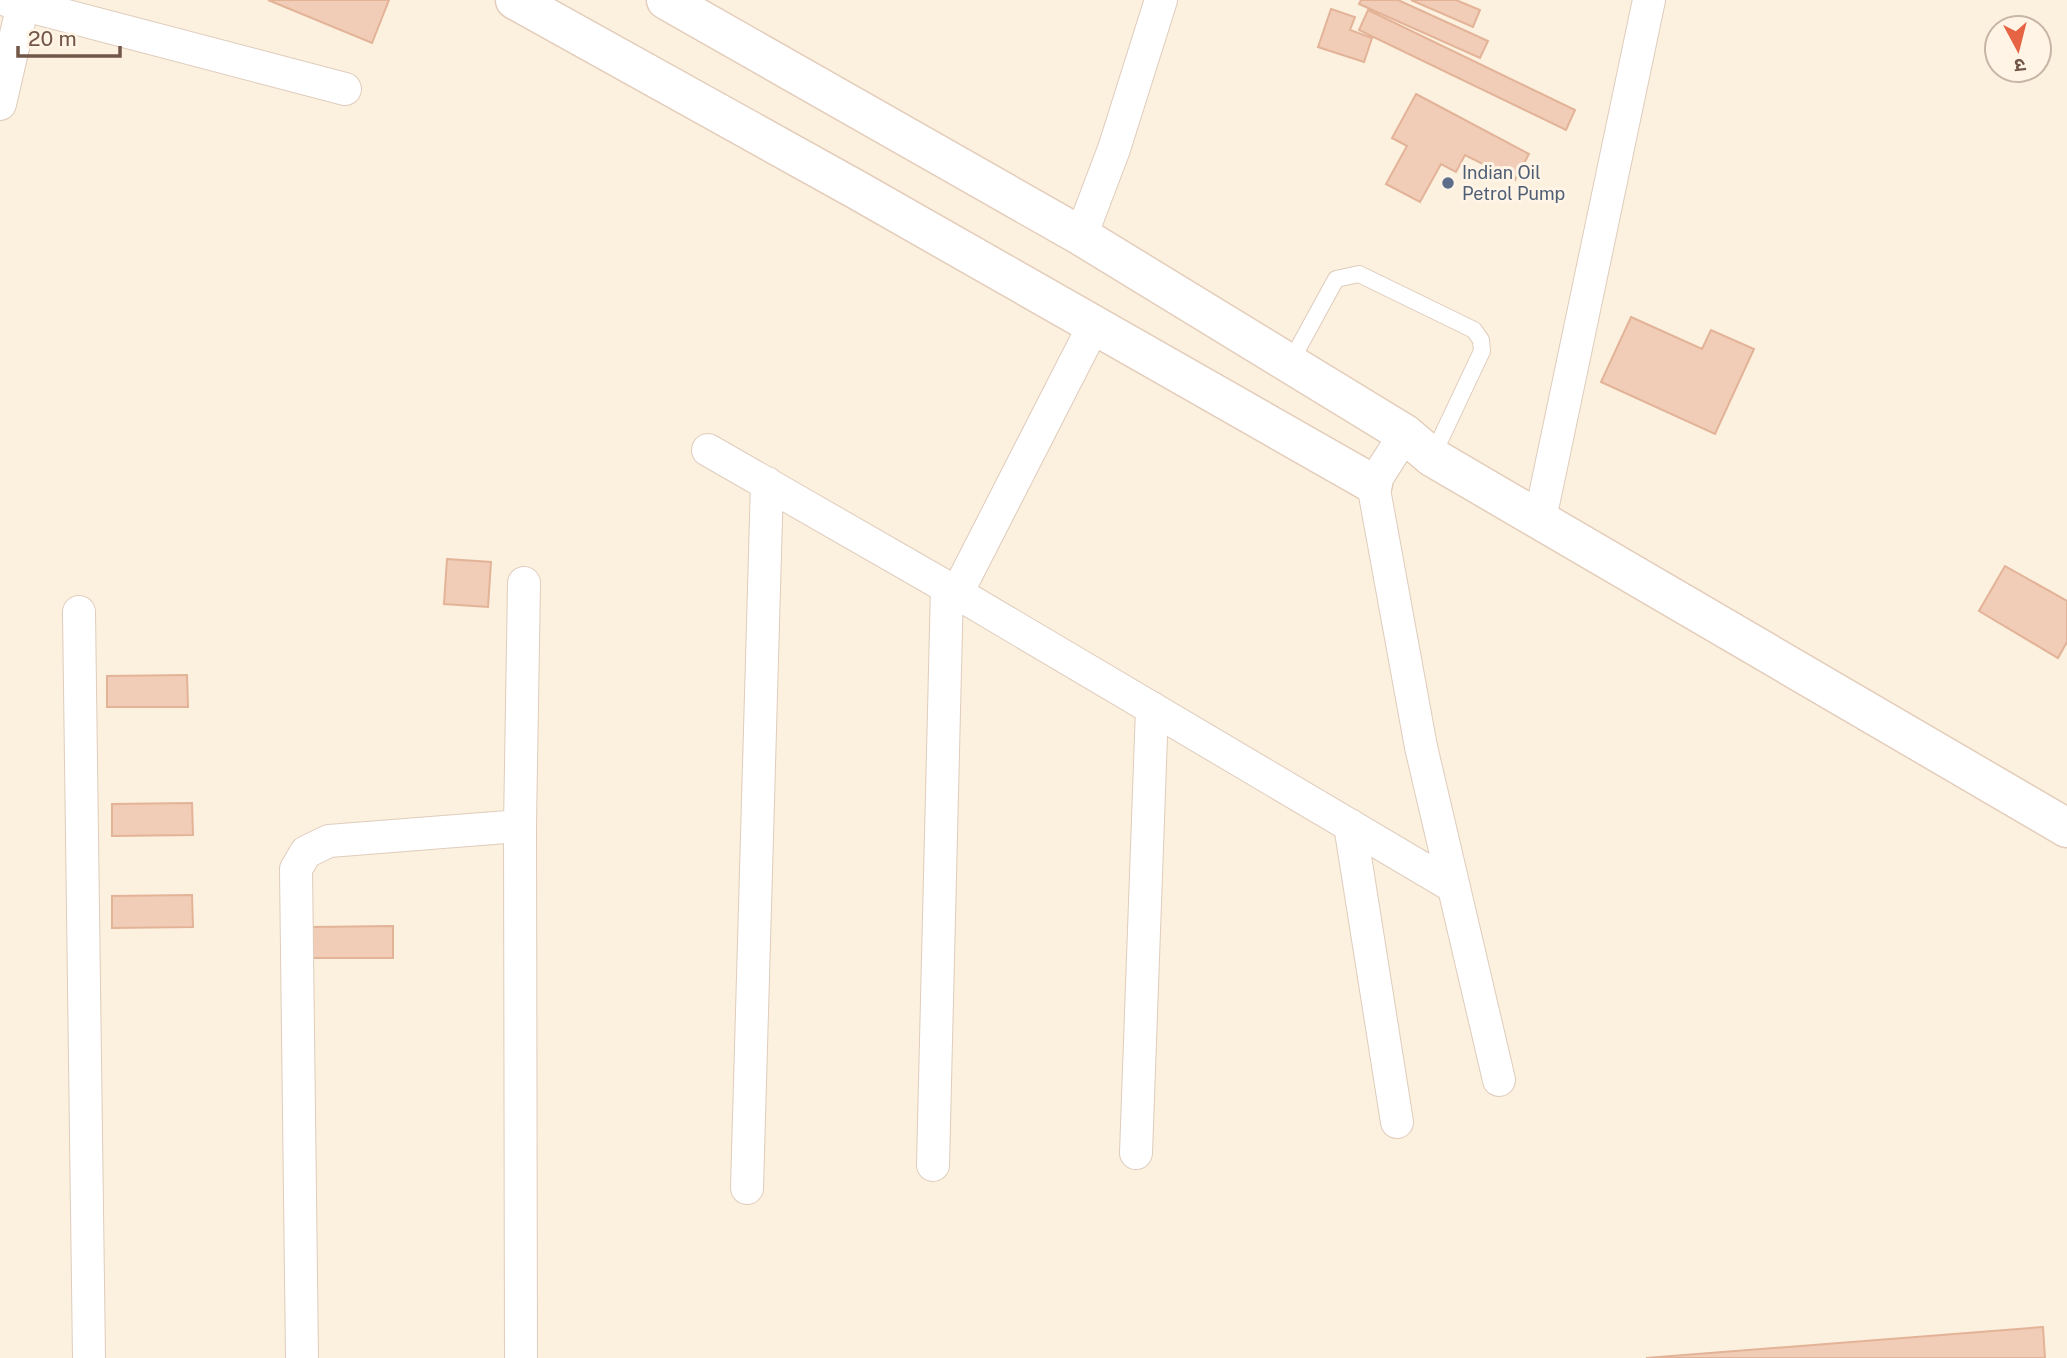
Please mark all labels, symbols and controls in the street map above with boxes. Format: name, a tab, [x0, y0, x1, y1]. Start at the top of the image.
scale bar	[18, 14, 119, 58]
north arrow	[1983, 14, 2053, 84]
text: 20 m	[28, 26, 77, 51]
text: उ	[2012, 54, 2027, 78]
place label: Indian Oil Petrol Pump	[1462, 162, 1565, 204]
marker: Indian Oil Petrol Pump	[1440, 175, 1456, 191]

